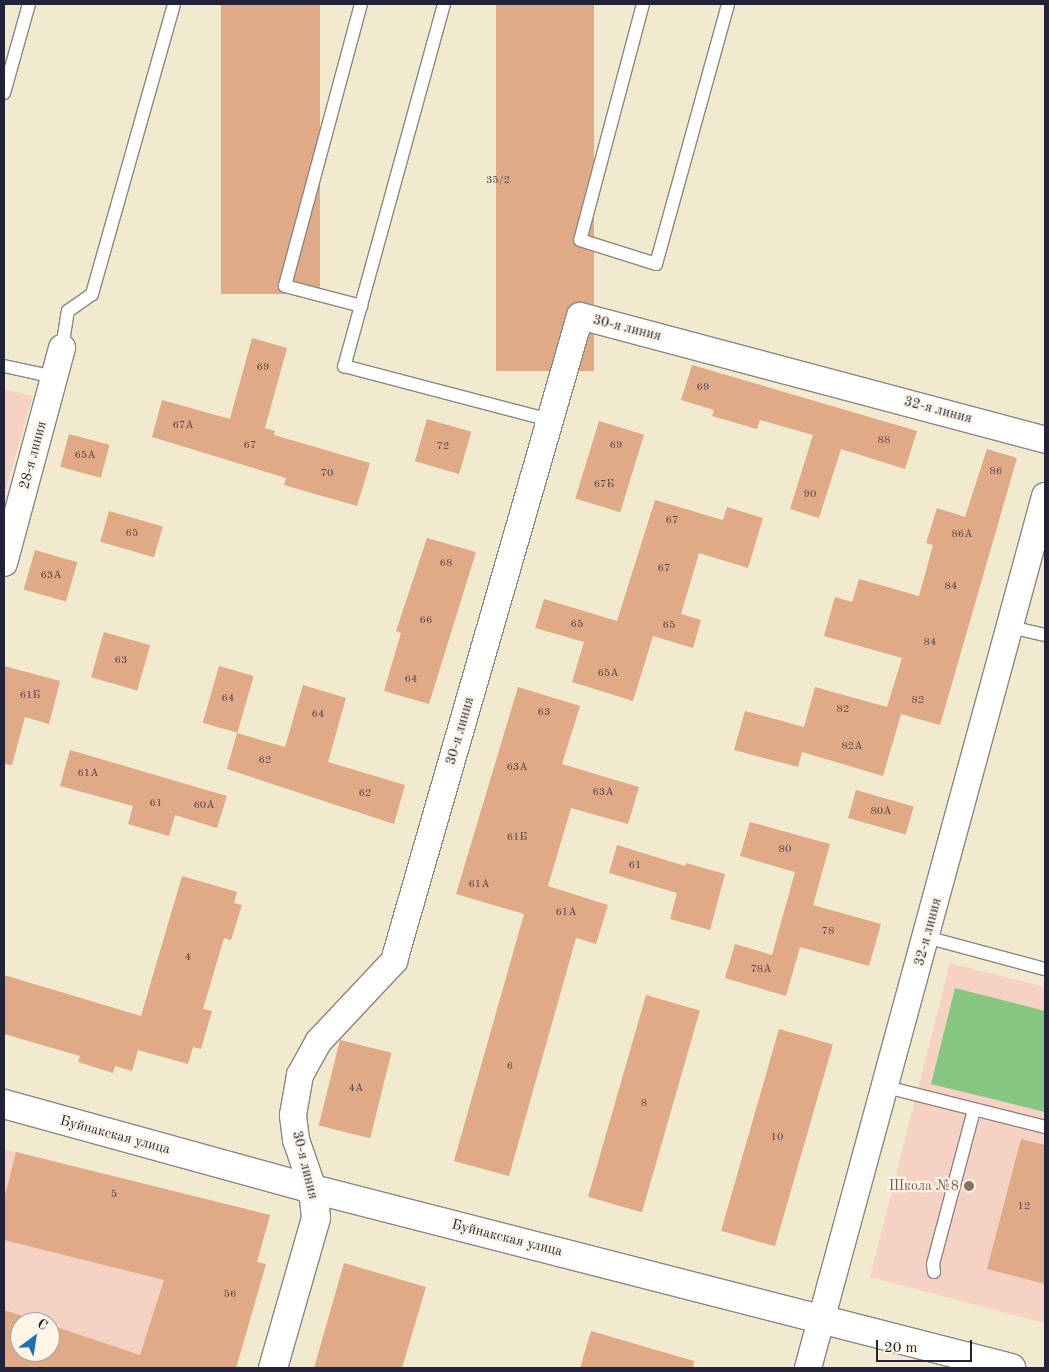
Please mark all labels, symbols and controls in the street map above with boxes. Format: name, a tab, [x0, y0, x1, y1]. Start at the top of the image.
house number: 35/2	[486, 174, 510, 188]
street label: 30-я линия	[591, 311, 663, 345]
house number: 69	[257, 361, 269, 375]
house number: 69	[697, 381, 709, 395]
street label: 32-я линия	[902, 393, 974, 427]
street label: 28-я линия	[16, 419, 50, 491]
house number: 67А	[172, 419, 194, 433]
house number: 88	[878, 434, 890, 448]
house number: 67	[244, 439, 256, 453]
house number: 69	[610, 439, 622, 453]
house number: 72	[437, 440, 449, 454]
house number: 65А	[74, 449, 96, 463]
house number: 86	[990, 465, 1002, 479]
house number: 70	[321, 467, 333, 481]
house number: 67Б	[594, 478, 614, 492]
house number: 90	[804, 488, 816, 502]
house number: 67	[666, 514, 678, 528]
house number: 65	[126, 527, 138, 541]
house number: 86А	[951, 528, 973, 542]
house number: 68	[440, 557, 452, 571]
house number: 67	[658, 562, 670, 576]
house number: 63А	[40, 569, 62, 583]
house number: 84	[945, 580, 957, 594]
house number: 66	[420, 614, 432, 628]
house number: 65	[571, 618, 583, 632]
house number: 65	[663, 619, 675, 633]
house number: 84	[924, 636, 936, 650]
house number: 63	[115, 654, 127, 668]
house number: 65А	[597, 667, 619, 681]
house number: 64	[405, 673, 417, 687]
house number: 61Б	[20, 689, 40, 703]
house number: 64	[222, 692, 234, 706]
house number: 82	[912, 694, 924, 708]
street label: 30-я линия	[442, 695, 478, 767]
house number: 82	[837, 703, 849, 717]
house number: 63	[538, 706, 550, 720]
house number: 64	[312, 708, 324, 722]
house number: 82А	[841, 740, 863, 754]
house number: 62	[259, 754, 271, 768]
house number: 63А	[506, 761, 528, 775]
house number: 61А	[77, 767, 99, 781]
house number: 63А	[592, 786, 614, 800]
house number: 62	[359, 787, 371, 801]
house number: 61	[150, 797, 162, 811]
house number: 60А	[193, 799, 215, 813]
house number: 80А	[870, 805, 892, 819]
house number: 61Б	[507, 831, 527, 845]
house number: 80	[779, 843, 791, 857]
house number: 61	[629, 859, 641, 873]
house number: 61А	[468, 878, 490, 892]
street label: 32-я линия	[911, 896, 945, 968]
house number: 61А	[555, 906, 577, 920]
house number: 78	[822, 925, 834, 939]
house number: 4	[185, 951, 191, 965]
house number: 78А	[750, 963, 772, 977]
house number: 6	[507, 1060, 513, 1074]
house number: 4А	[349, 1082, 363, 1096]
house number: 8	[641, 1097, 647, 1111]
street label: Буйнакская улица	[58, 1112, 172, 1158]
street label: 30-я линия	[288, 1129, 322, 1201]
house number: 10	[771, 1131, 783, 1145]
place label: Школа №8	[889, 1178, 959, 1194]
marker: Школа №8	[963, 1180, 975, 1192]
house number: 5	[111, 1188, 117, 1202]
house number: 12	[1018, 1200, 1030, 1214]
street label: Буйнакская улица	[450, 1216, 564, 1260]
house number: 56	[224, 1288, 236, 1302]
north arrow	[10, 1312, 60, 1362]
text: С	[35, 1317, 50, 1333]
scale bar	[879, 1330, 975, 1362]
text: 20 m	[884, 1341, 918, 1356]

